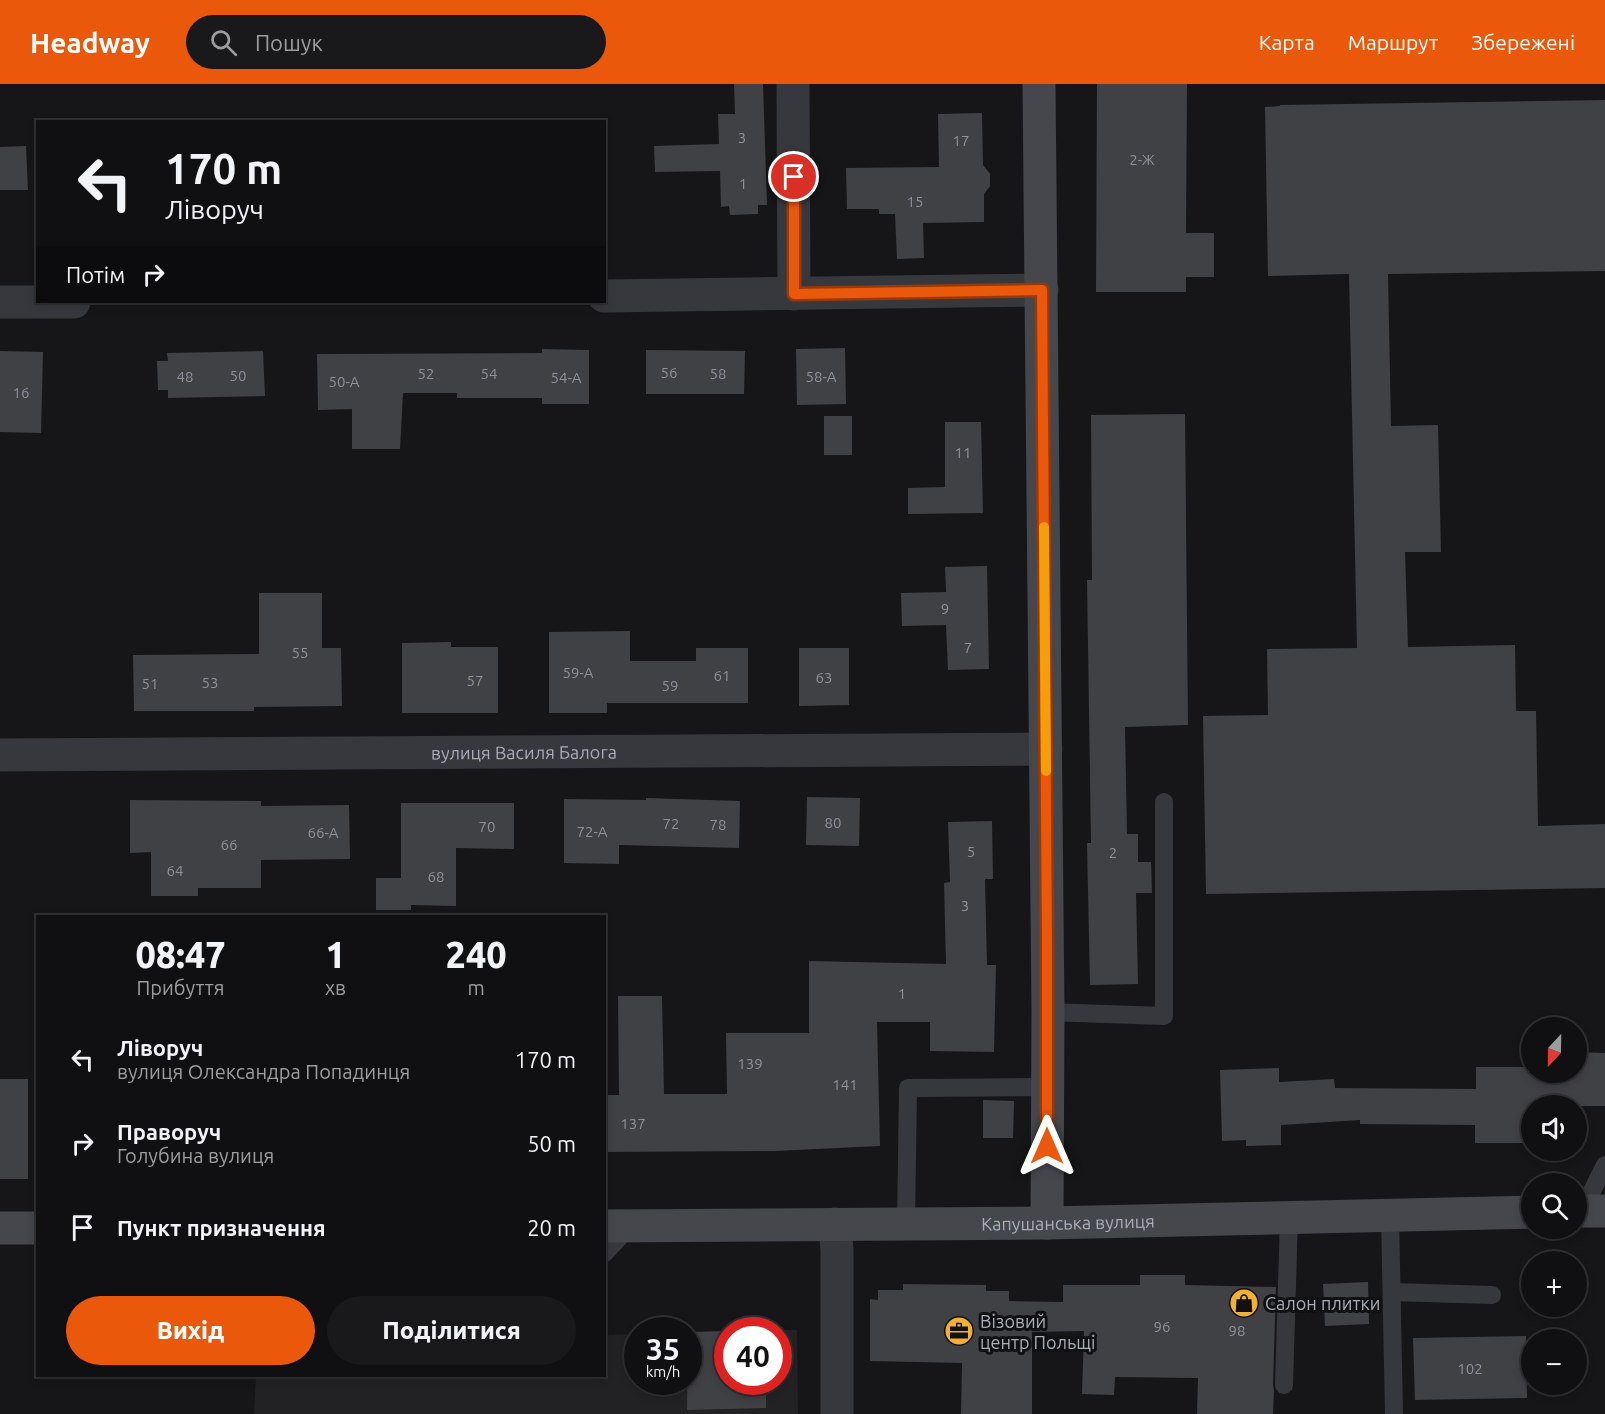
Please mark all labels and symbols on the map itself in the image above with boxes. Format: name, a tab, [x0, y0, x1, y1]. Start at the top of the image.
house number: 3	[738, 129, 746, 146]
house number: 17	[953, 132, 969, 149]
pin	[768, 151, 819, 202]
house number: 2-Ж	[1129, 151, 1155, 168]
house number: 1	[739, 175, 747, 192]
house number: 15	[907, 193, 923, 210]
house number: 56	[661, 364, 677, 381]
house number: 52	[418, 365, 434, 382]
house number: 54	[481, 365, 497, 382]
house number: 58	[710, 365, 726, 382]
house number: 50	[230, 367, 246, 384]
house number: 48	[177, 368, 193, 385]
house number: 58-А	[805, 368, 837, 385]
house number: 54-А	[550, 369, 582, 386]
house number: 50-А	[328, 373, 360, 390]
house number: 16	[13, 384, 29, 401]
house number: 11	[955, 444, 971, 461]
house number: 9	[941, 600, 949, 617]
house number: 7	[964, 639, 972, 656]
house number: 55	[292, 644, 308, 661]
house number: 59-А	[562, 664, 594, 681]
house number: 61	[714, 667, 730, 684]
house number: 63	[816, 669, 832, 686]
house number: 57	[467, 672, 483, 689]
house number: 53	[202, 674, 218, 691]
house number: 51	[142, 675, 158, 692]
house number: 59	[662, 677, 678, 694]
street label: вулиця Василя Балога	[431, 741, 617, 763]
house number: 80	[825, 814, 841, 831]
house number: 72	[663, 815, 679, 832]
house number: 78	[710, 816, 726, 833]
house number: 70	[479, 818, 495, 835]
house number: 72-А	[576, 823, 608, 840]
house number: 66-А	[307, 824, 339, 841]
house number: 66	[221, 836, 237, 853]
house number: 5	[967, 843, 975, 860]
house number: 2	[1109, 844, 1117, 861]
house number: 64	[167, 862, 183, 879]
house number: 68	[428, 868, 444, 885]
house number: 3	[961, 897, 969, 914]
house number: 1	[898, 985, 906, 1002]
north arrow	[1521, 1017, 1587, 1083]
house number: 139	[737, 1055, 763, 1072]
house number: 141	[832, 1076, 858, 1093]
position arrow	[1015, 1114, 1079, 1178]
house number: 137	[620, 1115, 646, 1132]
street label: Капушанська вулиця	[981, 1211, 1155, 1233]
shop icon: Салон плитки	[1228, 1287, 1260, 1319]
place label: Салон плитки	[1265, 1293, 1380, 1313]
place label: Візовий центр Польщі	[980, 1311, 1095, 1352]
office icon: Візовий центр Польщі	[943, 1315, 975, 1347]
speed limit sign: 40	[714, 1317, 792, 1395]
house number: 96	[1154, 1318, 1170, 1335]
house number: 98	[1229, 1322, 1245, 1339]
house number: 102	[1457, 1360, 1483, 1377]

